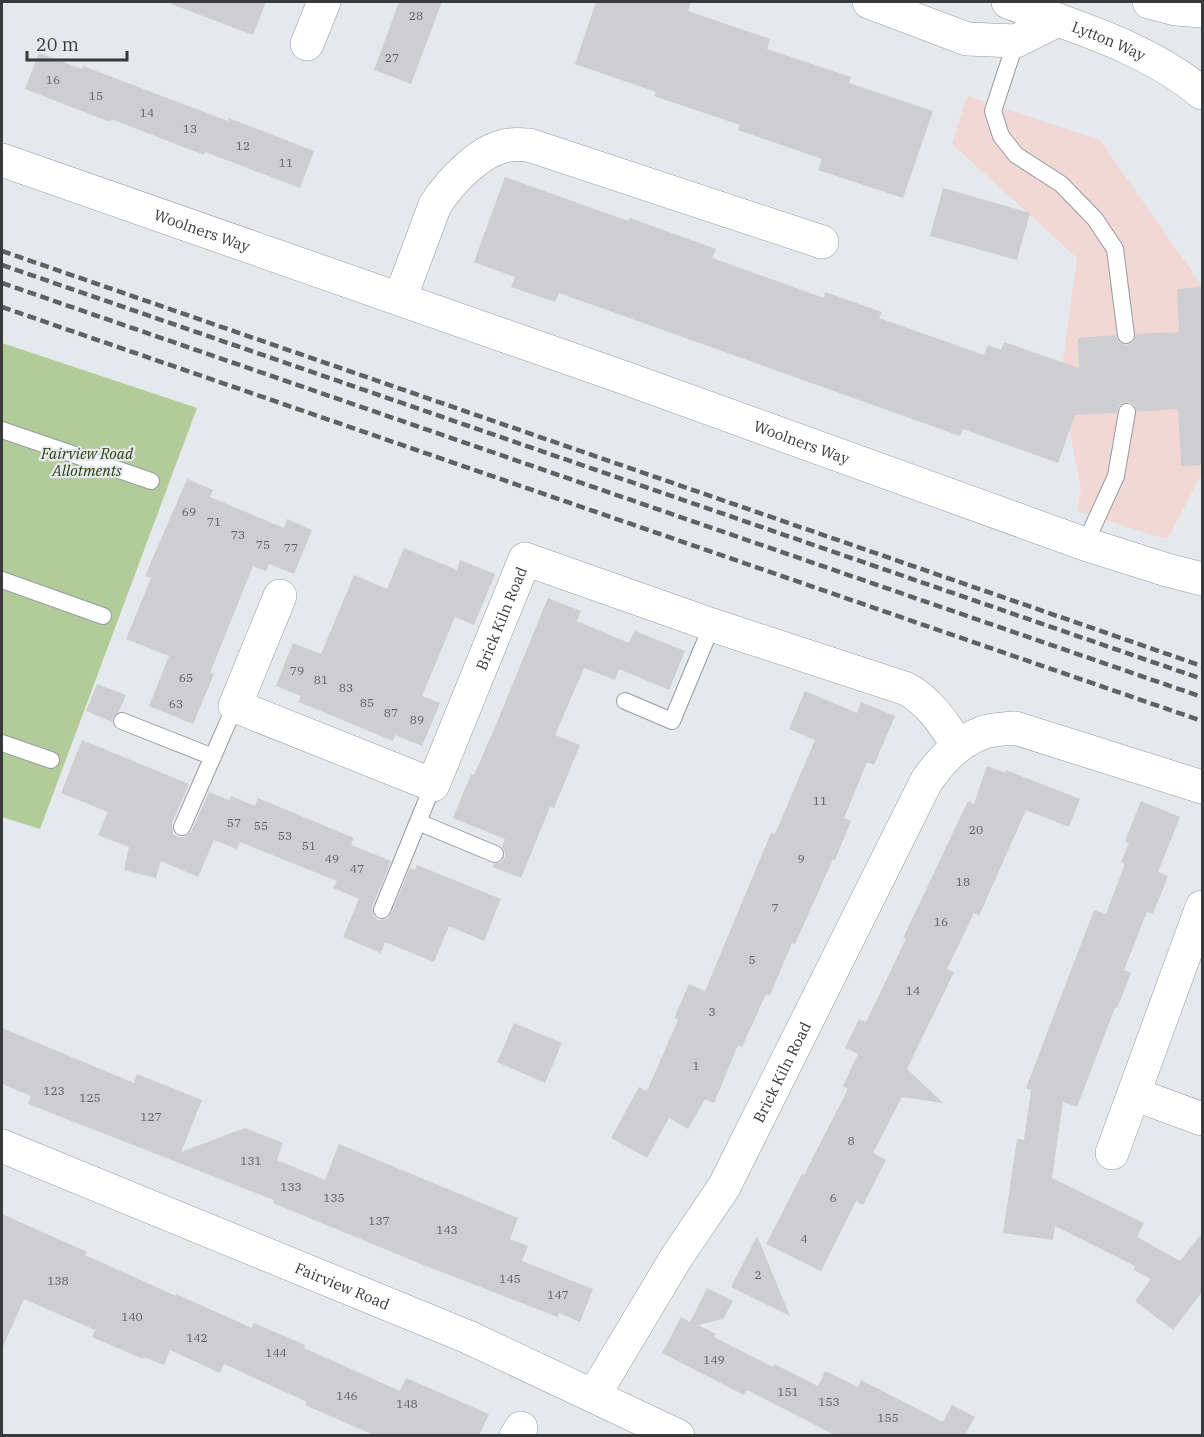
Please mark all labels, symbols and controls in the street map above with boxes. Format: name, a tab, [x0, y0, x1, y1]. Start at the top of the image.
house number: 28	[409, 8, 423, 23]
street label: Lytton Way	[1070, 16, 1149, 64]
scale bar	[27, 24, 128, 62]
text: 20 m	[36, 33, 79, 56]
house number: 27	[385, 50, 399, 65]
house number: 16	[46, 72, 60, 87]
house number: 15	[89, 88, 103, 103]
house number: 14	[140, 105, 154, 120]
house number: 13	[183, 121, 197, 136]
house number: 12	[236, 138, 250, 153]
house number: 11	[279, 155, 293, 170]
street label: Woolners Way	[152, 204, 253, 256]
street label: Woolners Way	[751, 416, 852, 468]
park label: Fairview Road Allotments	[40, 444, 134, 480]
house number: 69	[182, 504, 196, 519]
house number: 71	[207, 514, 221, 529]
house number: 73	[231, 527, 245, 542]
house number: 75	[256, 537, 270, 552]
house number: 77	[284, 540, 298, 555]
street label: Brick Kiln Road	[471, 564, 530, 673]
house number: 79	[290, 663, 304, 678]
house number: 65	[179, 670, 193, 685]
house number: 81	[314, 672, 328, 687]
house number: 83	[339, 680, 353, 695]
house number: 85	[360, 695, 374, 710]
house number: 63	[169, 696, 183, 711]
house number: 87	[384, 705, 398, 720]
house number: 89	[410, 712, 424, 727]
house number: 11	[813, 793, 827, 808]
house number: 57	[227, 815, 241, 830]
house number: 55	[254, 818, 268, 833]
house number: 20	[969, 822, 983, 837]
house number: 53	[278, 828, 292, 843]
house number: 51	[302, 838, 316, 853]
house number: 49	[325, 851, 339, 866]
house number: 9	[797, 851, 805, 866]
house number: 47	[350, 861, 364, 876]
house number: 18	[956, 874, 970, 889]
house number: 7	[771, 900, 779, 915]
house number: 16	[934, 914, 948, 929]
house number: 5	[748, 952, 756, 967]
house number: 14	[906, 983, 920, 998]
house number: 3	[708, 1004, 716, 1019]
street label: Brick Kiln Road	[748, 1018, 815, 1125]
house number: 1	[692, 1058, 700, 1073]
house number: 123	[43, 1083, 65, 1098]
house number: 125	[79, 1090, 101, 1105]
house number: 127	[140, 1109, 162, 1124]
house number: 8	[847, 1133, 855, 1148]
house number: 131	[240, 1153, 262, 1168]
house number: 133	[280, 1179, 302, 1194]
house number: 135	[323, 1190, 345, 1205]
house number: 6	[829, 1190, 837, 1205]
house number: 137	[368, 1213, 390, 1228]
house number: 143	[436, 1222, 458, 1237]
house number: 4	[800, 1231, 808, 1246]
street label: Fairview Road	[292, 1258, 393, 1313]
house number: 2	[754, 1267, 762, 1282]
house number: 145	[499, 1271, 521, 1286]
house number: 138	[47, 1273, 69, 1288]
house number: 147	[547, 1287, 569, 1302]
house number: 140	[121, 1309, 143, 1324]
house number: 142	[186, 1330, 208, 1345]
house number: 144	[265, 1345, 287, 1360]
house number: 149	[703, 1352, 725, 1367]
house number: 151	[777, 1384, 799, 1399]
house number: 146	[336, 1388, 358, 1403]
house number: 153	[818, 1394, 840, 1409]
house number: 148	[396, 1396, 418, 1411]
house number: 155	[877, 1410, 899, 1425]

